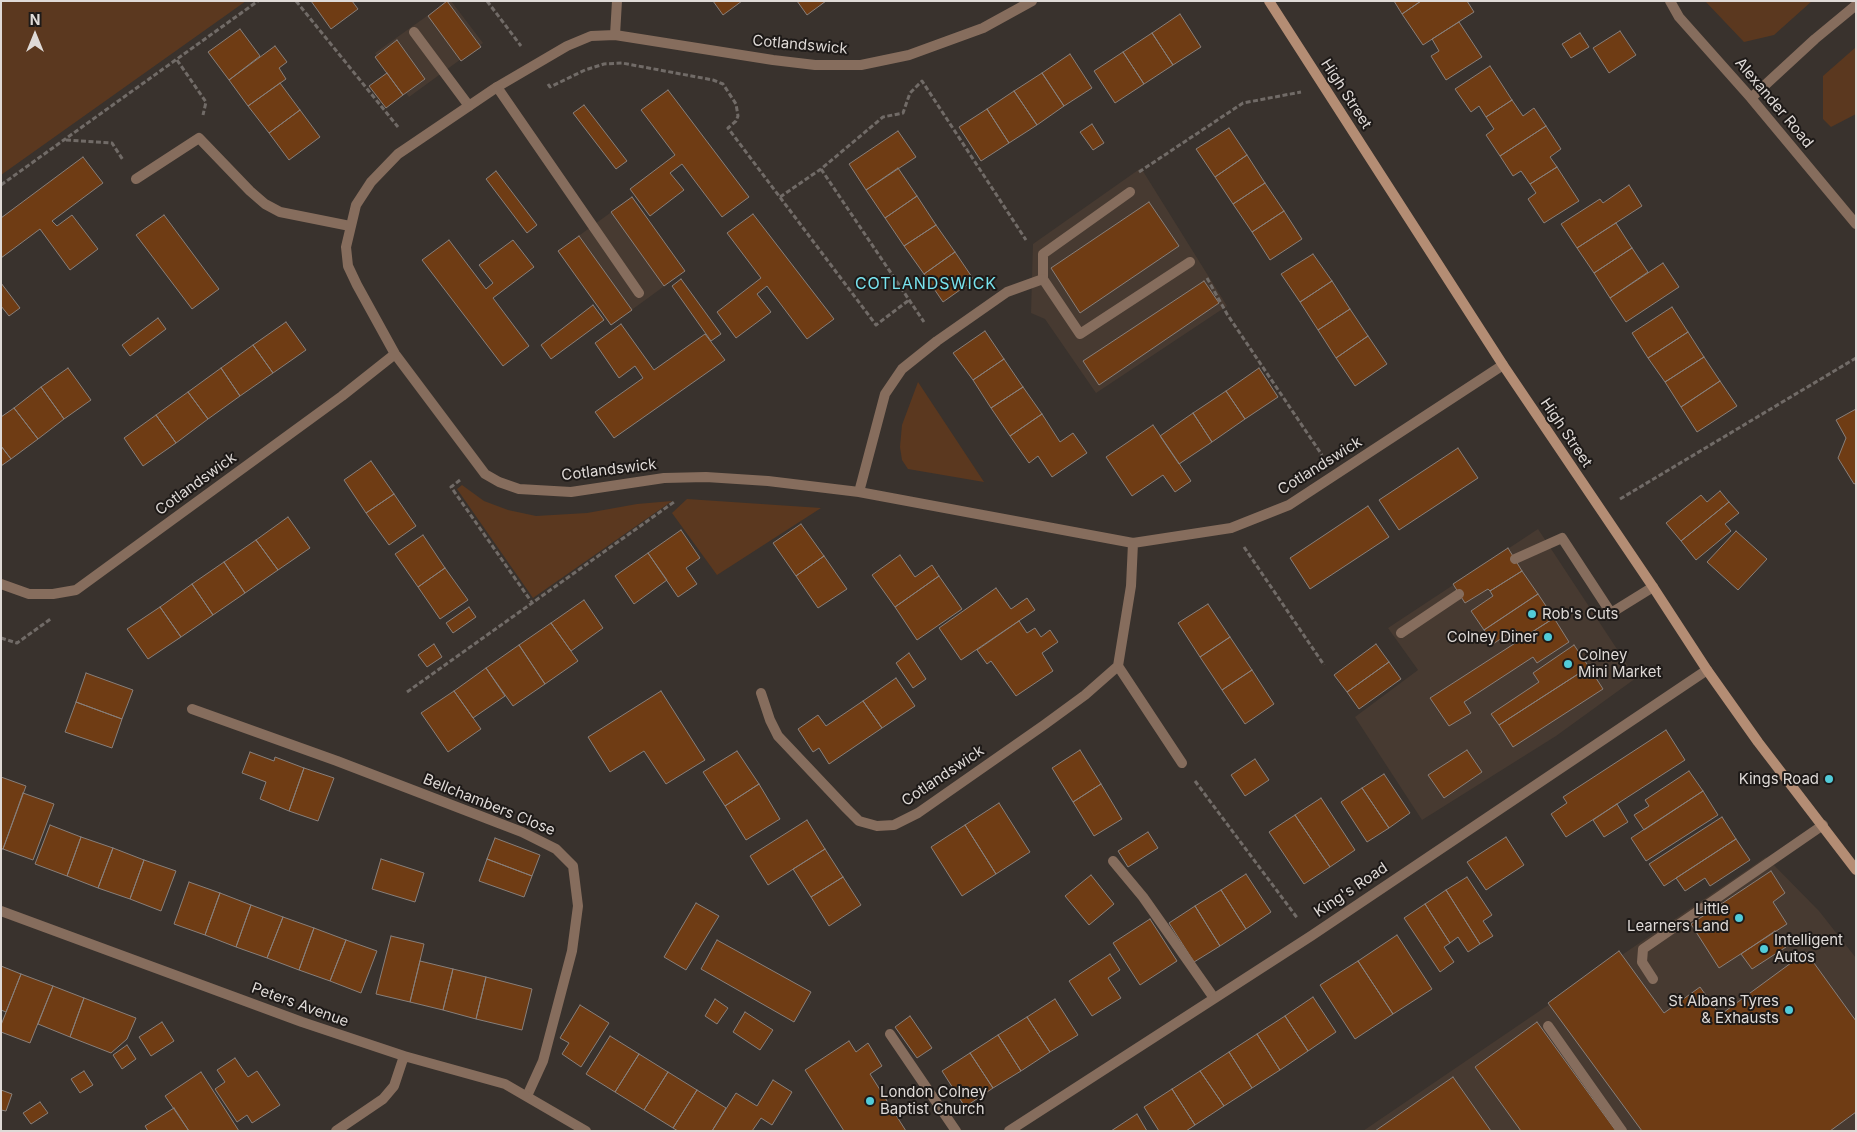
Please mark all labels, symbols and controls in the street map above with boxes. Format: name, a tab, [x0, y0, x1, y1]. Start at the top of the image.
north arrow	[10, 10, 60, 60]
text: N	[30, 11, 40, 28]
street label: Cotlandswick	[752, 32, 848, 58]
street label: Alexander Road	[1731, 54, 1817, 152]
street label: High Street	[1317, 56, 1375, 132]
district label: COTLANDSWICK	[853, 274, 999, 294]
street label: High Street	[1536, 395, 1596, 471]
street label: Cotlandswick	[1275, 433, 1365, 499]
street label: Cotlandswick	[152, 449, 240, 519]
street label: Cotlandswick	[560, 455, 658, 485]
place label: Rob's Cuts	[1542, 605, 1619, 623]
marker: Rob's Cuts	[1526, 608, 1538, 620]
place label: Colney Diner	[1447, 628, 1538, 646]
marker: Colney Diner	[1542, 631, 1554, 643]
place label: Colney Mini Market	[1578, 646, 1661, 681]
marker: Colney Mini Market	[1562, 658, 1574, 670]
street label: Cotlandswick	[898, 742, 988, 810]
street label: Bellchambers Close	[420, 770, 558, 840]
place label: Kings Road	[1739, 770, 1819, 788]
marker: Kings Road	[1823, 773, 1835, 785]
street label: King's Road	[1311, 859, 1391, 921]
place label: Little Learners Land	[1627, 900, 1729, 935]
marker: Little Learners Land	[1733, 912, 1745, 924]
place label: Intelligent Autos	[1774, 931, 1843, 966]
marker: Intelligent Autos	[1758, 943, 1770, 955]
street label: Peters Avenue	[249, 979, 351, 1031]
place label: St Albans Tyres & Exhausts	[1668, 992, 1779, 1027]
marker: St Albans Tyres & Exhausts	[1783, 1004, 1795, 1016]
place label: London Colney Baptist Church	[880, 1083, 987, 1118]
marker: London Colney Baptist Church	[864, 1095, 876, 1107]

